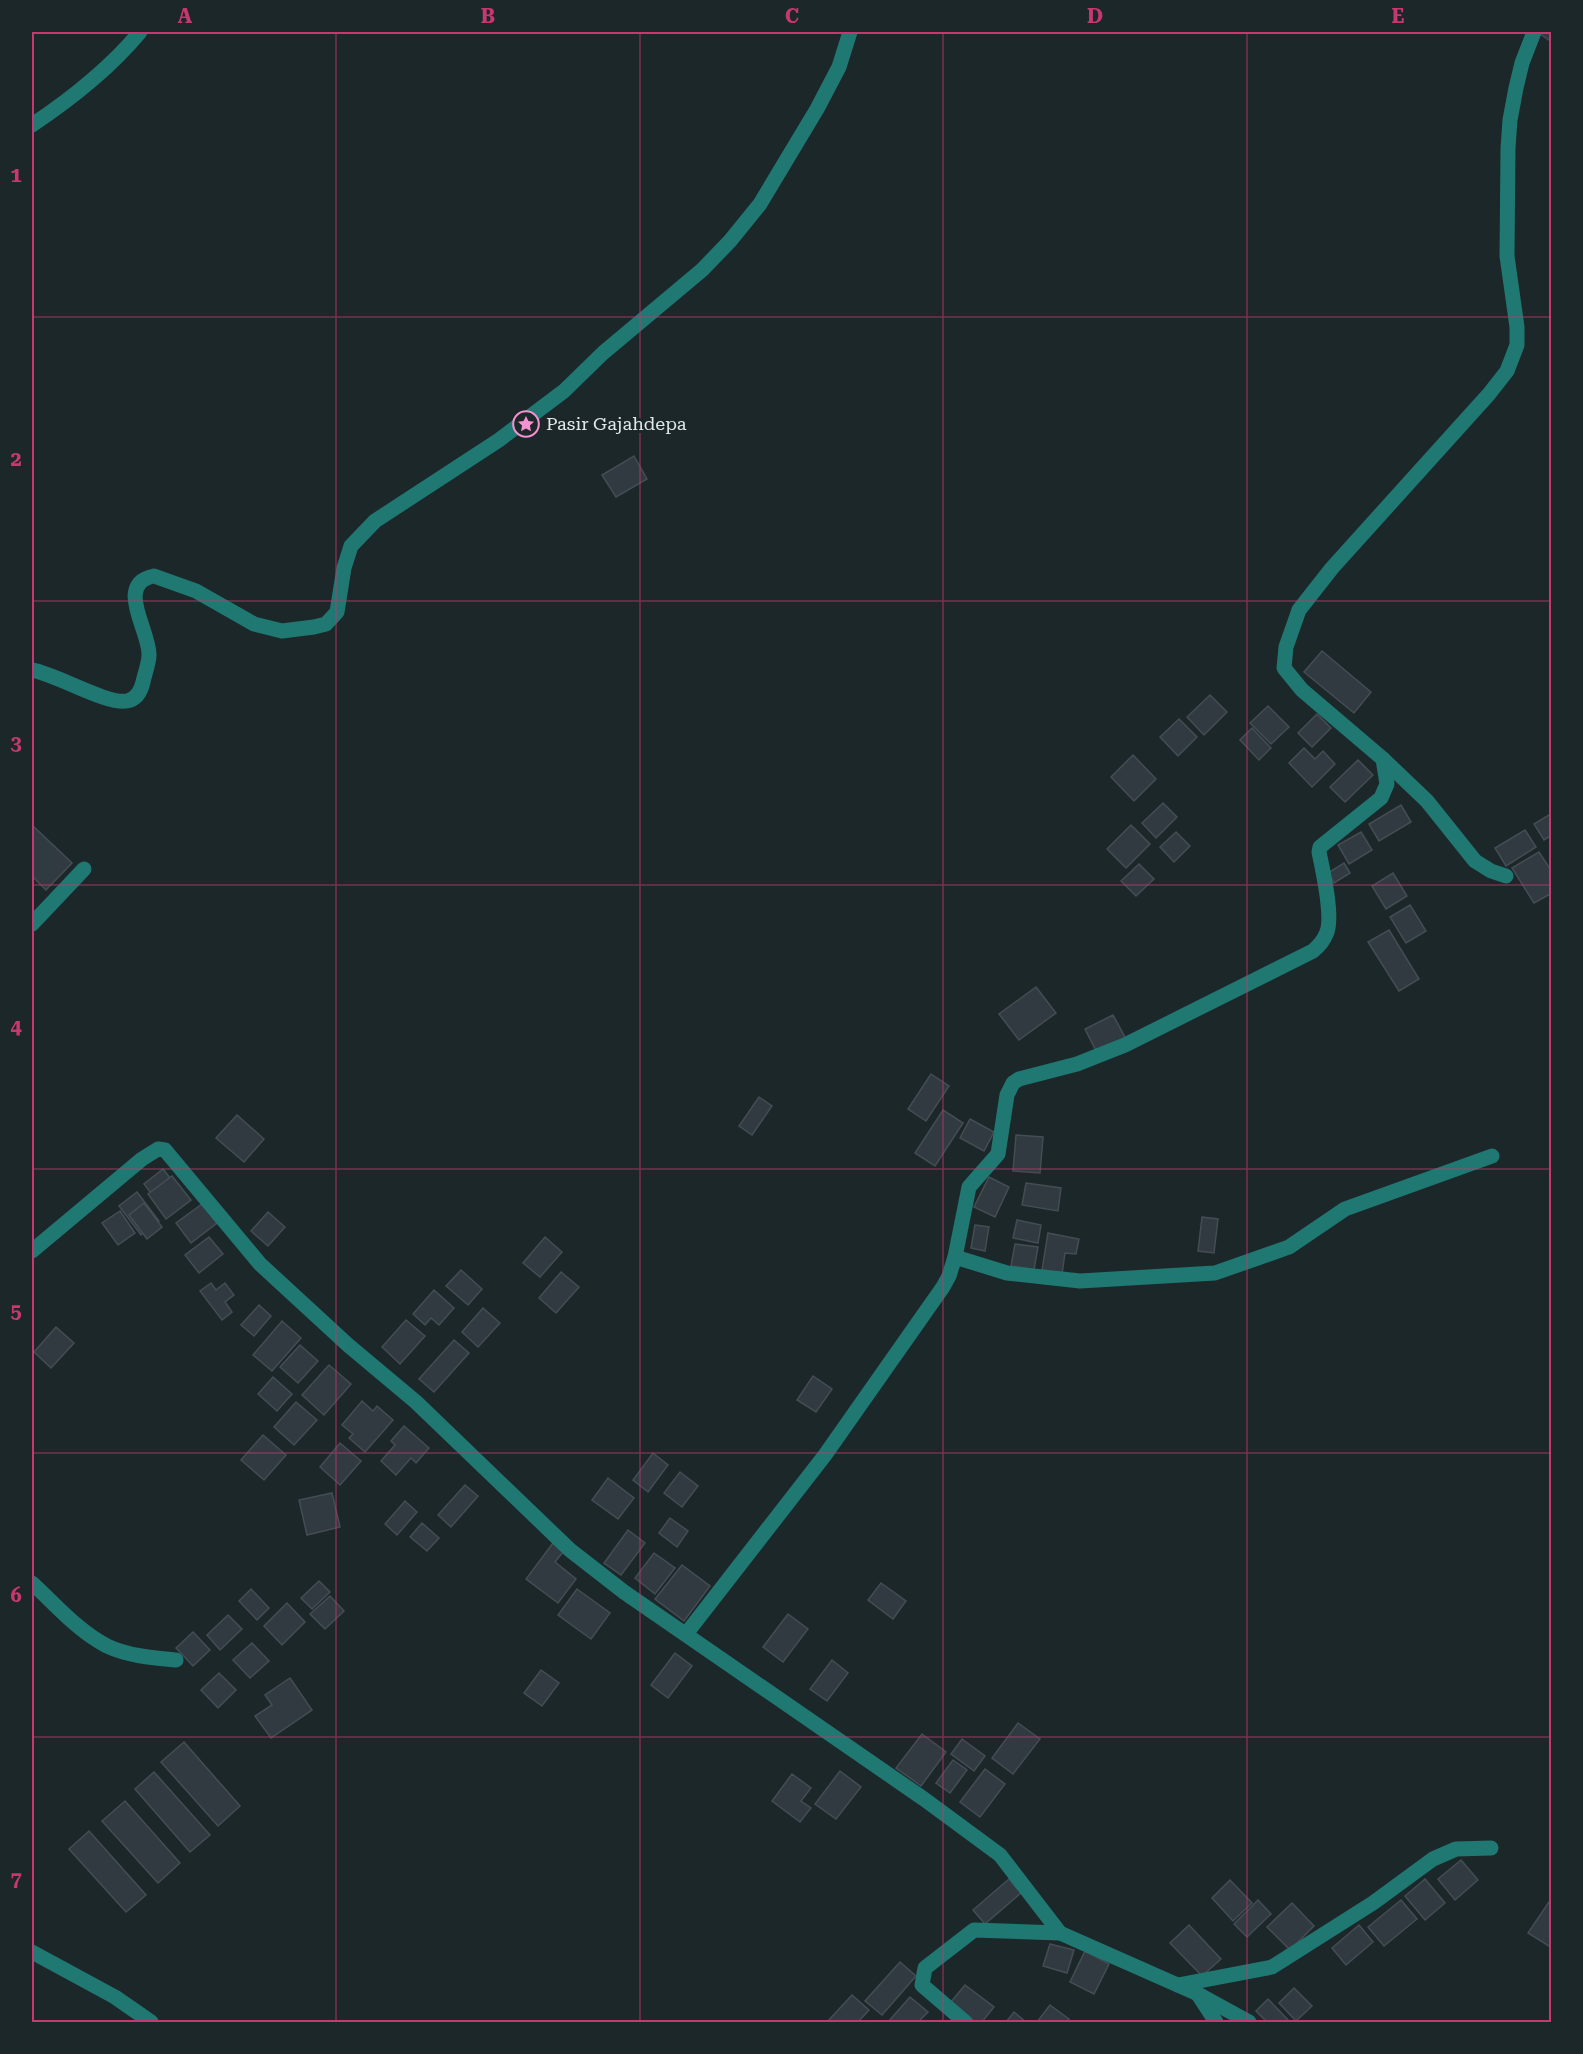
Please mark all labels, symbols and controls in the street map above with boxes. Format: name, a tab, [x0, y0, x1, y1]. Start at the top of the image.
text: A	[178, 4, 193, 28]
text: B	[481, 4, 495, 28]
text: C	[785, 4, 799, 28]
text: D	[1087, 4, 1103, 28]
text: E	[1392, 4, 1405, 28]
text: 1	[10, 163, 22, 187]
place icon: Pasir Gajahdepa	[511, 409, 541, 439]
place label: Pasir Gajahdepa	[546, 413, 687, 434]
text: 2	[10, 447, 22, 471]
text: 3	[10, 731, 22, 755]
text: 4	[10, 1015, 22, 1039]
text: 5	[10, 1299, 22, 1323]
text: 6	[10, 1583, 22, 1607]
text: 7	[10, 1867, 22, 1891]

